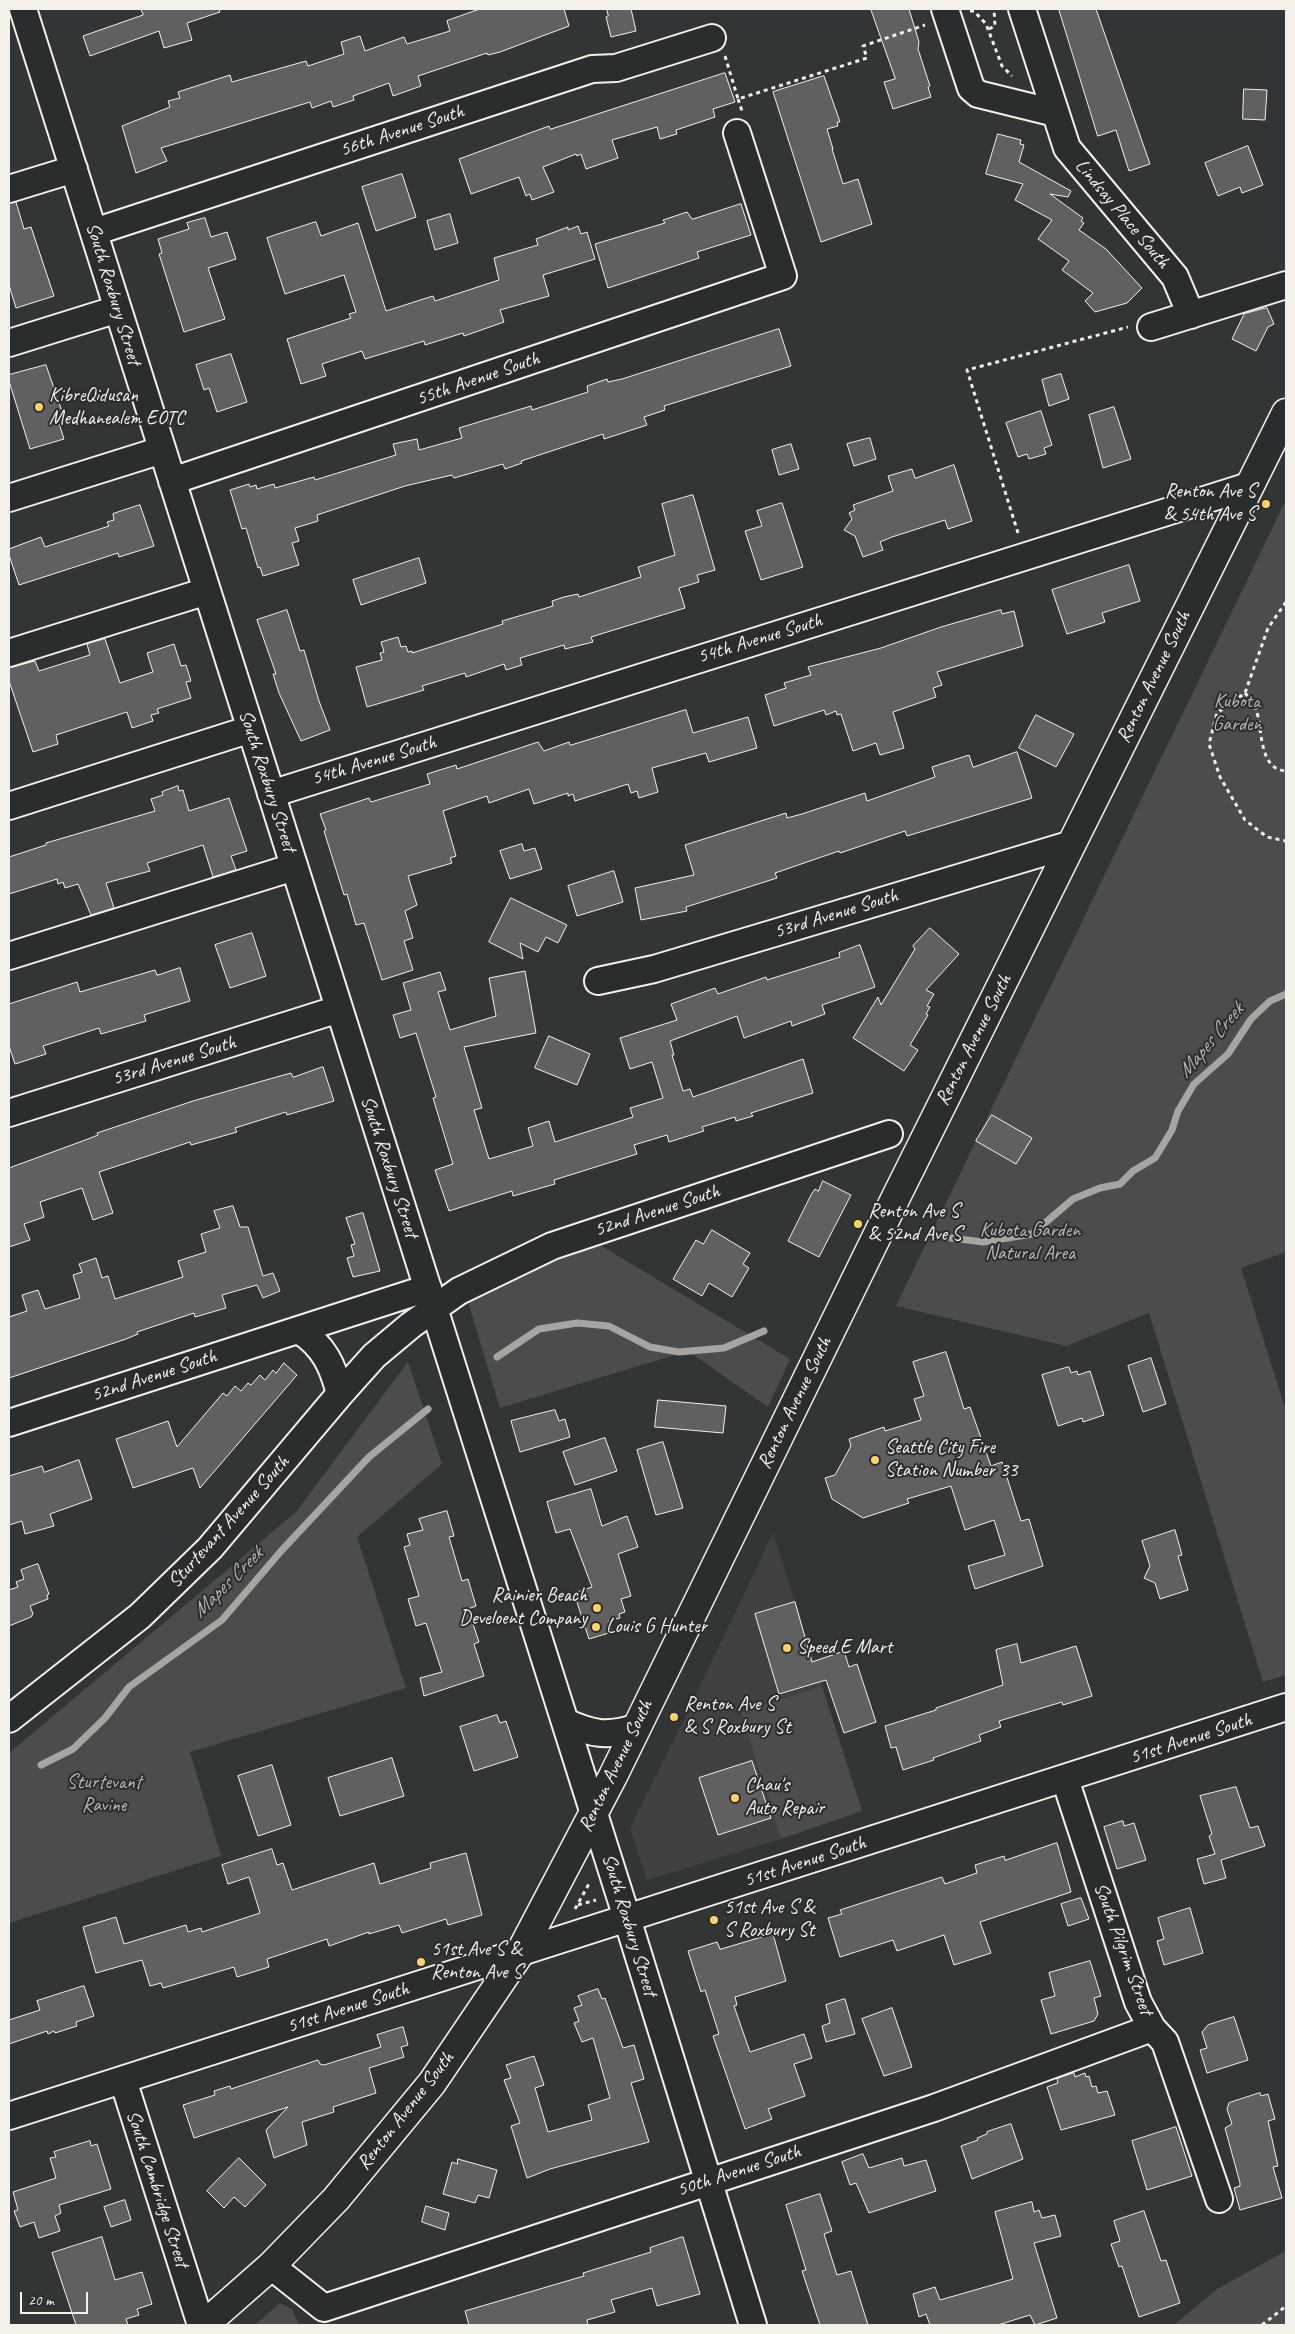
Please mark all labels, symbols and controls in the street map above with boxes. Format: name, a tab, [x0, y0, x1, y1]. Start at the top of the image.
street label: 56th Avenue South	[337, 100, 467, 162]
street label: Lindsay Place South	[1069, 154, 1175, 274]
street label: South Roxbury Street	[80, 220, 146, 368]
street label: 55th Avenue South	[413, 347, 543, 411]
place label: KibreQidusan Medhanealem EOTC	[49, 384, 185, 431]
marker: KibreQidusan Medhanealem EOTC	[33, 401, 45, 413]
place label: Renton Ave S & 54th Ave S	[1164, 480, 1256, 527]
marker: Renton Ave S & 54th Ave S	[1260, 498, 1272, 510]
street label: Renton Avenue South	[1112, 607, 1196, 747]
street label: 54th Avenue South	[695, 609, 825, 669]
park label: Kubota Garden	[1212, 690, 1262, 737]
street label: South Roxbury Street	[233, 707, 301, 855]
street label: 54th Avenue South	[309, 731, 439, 791]
street label: 53rd Avenue South	[771, 884, 901, 944]
street label: Renton Avenue South	[931, 970, 1017, 1110]
water label: Mapes Creek	[1172, 998, 1250, 1084]
street label: 53rd Avenue South	[109, 1031, 239, 1091]
street label: South Roxbury Street	[355, 1093, 423, 1241]
street label: 52nd Avenue South	[591, 1179, 723, 1243]
place label: Renton Ave S & 52nd Ave S	[868, 1200, 961, 1247]
marker: Renton Ave S & 52nd Ave S	[852, 1218, 864, 1230]
park label: Kubota Garden Natural Area	[980, 1219, 1080, 1266]
street label: Renton Avenue South	[753, 1333, 837, 1473]
street label: 52nd Avenue South	[88, 1344, 220, 1408]
place label: Seattle City Fire Station Number 33	[885, 1436, 1018, 1483]
street label: Sturtevant Avenue South	[163, 1451, 295, 1593]
marker: Seattle City Fire Station Number 33	[869, 1454, 881, 1466]
water label: Mapes Creek	[187, 1542, 269, 1624]
place label: Rainier Beach Develoent Company	[459, 1584, 587, 1631]
marker: Rainier Beach Develoent Company	[591, 1602, 603, 1614]
place label: Louis G Hunter	[606, 1615, 707, 1639]
marker: Louis G Hunter	[590, 1621, 602, 1633]
place label: Speed E Mart	[797, 1636, 892, 1660]
marker: Speed E Mart	[781, 1642, 793, 1654]
place label: Renton Ave S & S Roxbury St	[684, 1693, 791, 1740]
street label: Renton Avenue South	[574, 1696, 658, 1836]
street label: 51st Avenue South	[1127, 1708, 1255, 1770]
marker: Renton Ave S & S Roxbury St	[668, 1711, 680, 1723]
park label: Sturtevant Ravine	[67, 1771, 141, 1818]
place label: Chau's Auto Repair	[745, 1774, 824, 1821]
marker: Chau's Auto Repair	[729, 1792, 741, 1804]
street label: 51st Avenue South	[741, 1831, 869, 1893]
street label: South Roxbury Street	[596, 1851, 662, 1999]
street label: South Pilgrim Street	[1088, 1880, 1158, 2018]
place label: 51st Ave S & S Roxbury St	[724, 1896, 815, 1943]
marker: 51st Ave S & S Roxbury St	[708, 1914, 720, 1926]
place label: 51st Ave S & Renton Ave S	[431, 1938, 522, 1985]
marker: 51st Ave S & Renton Ave S	[415, 1956, 427, 1968]
street label: 51st Avenue South	[284, 1977, 412, 2039]
street label: Renton Avenue South	[352, 2047, 460, 2175]
street label: South Cambridge Street	[120, 2108, 194, 2270]
street label: 50th Avenue South	[674, 2140, 804, 2202]
scale bar	[22, 2282, 90, 2314]
text: 20 m	[28, 2291, 54, 2310]

